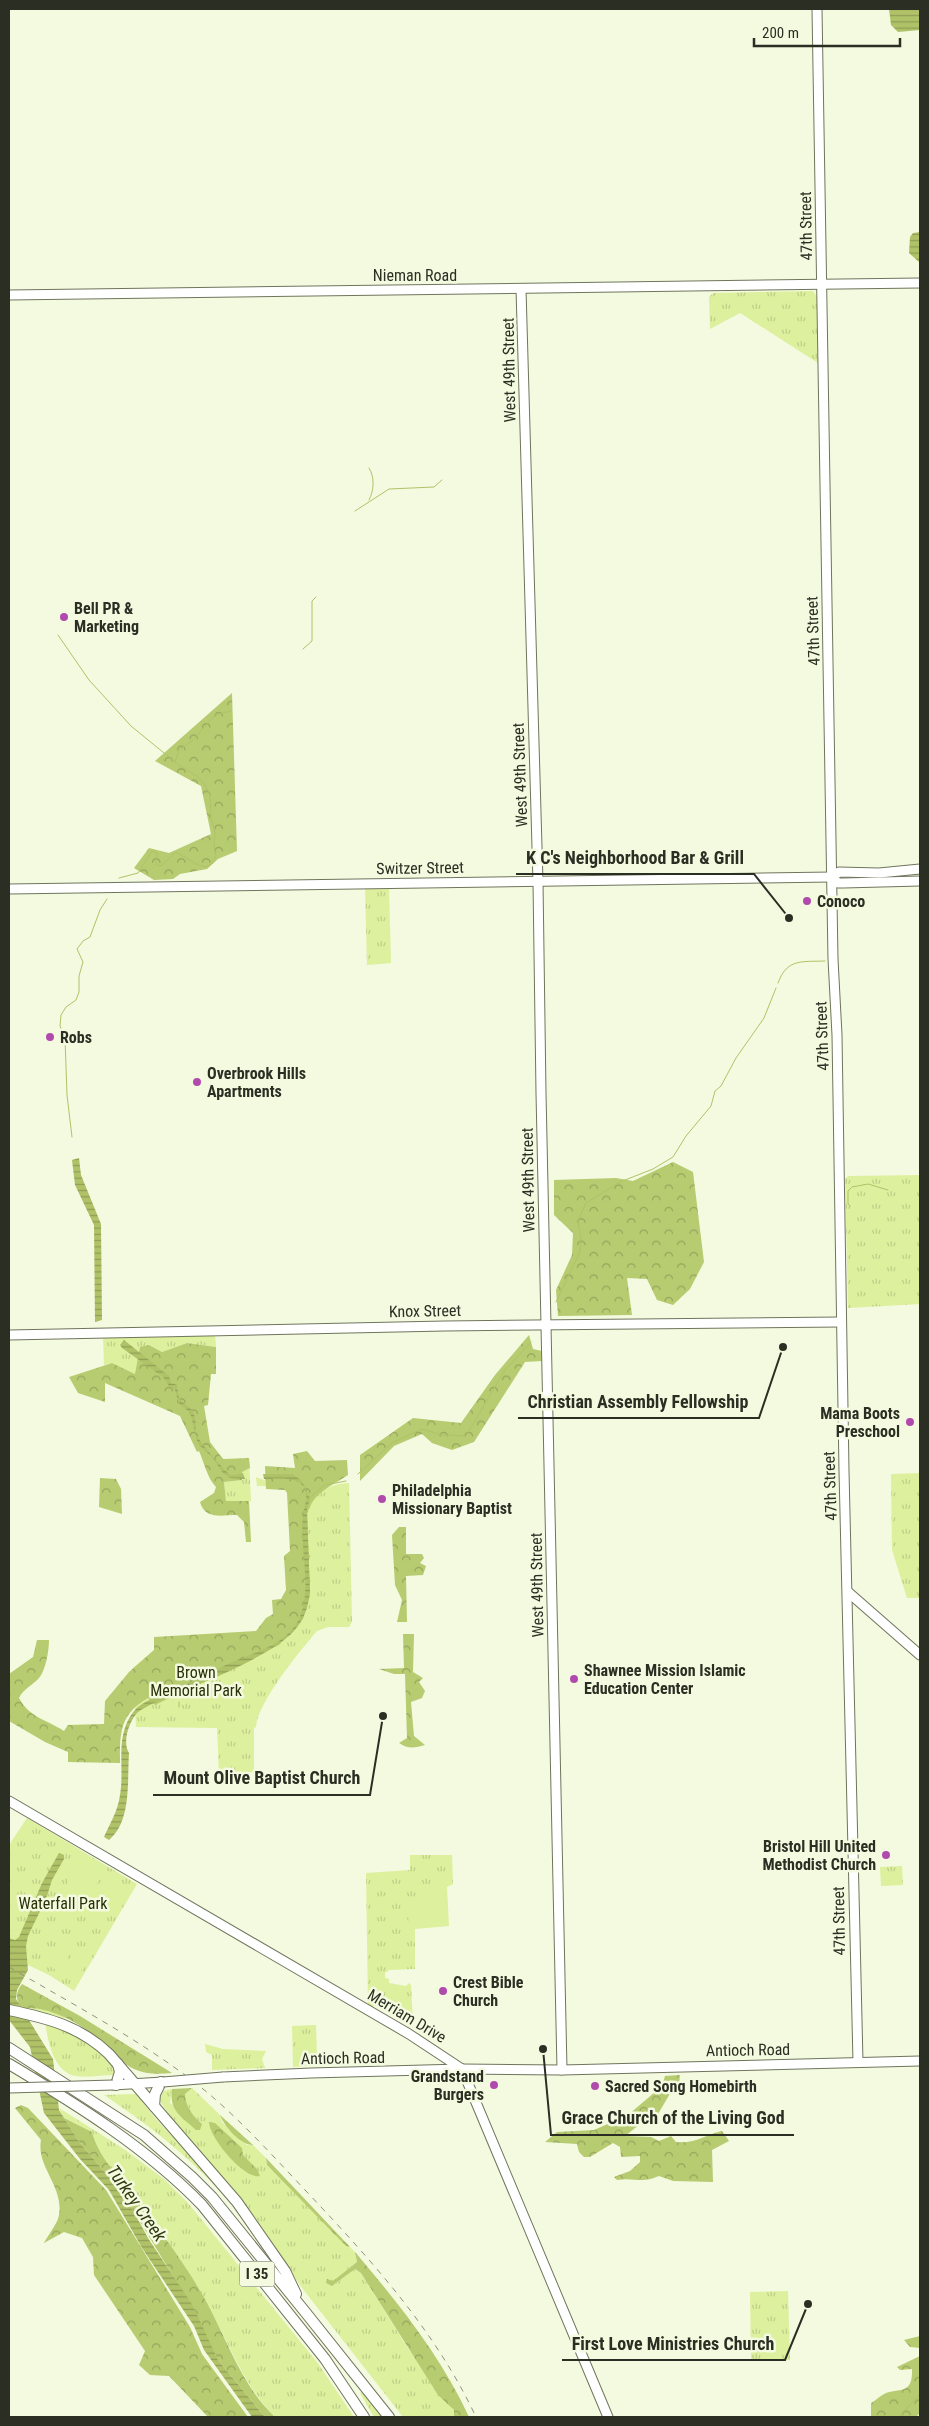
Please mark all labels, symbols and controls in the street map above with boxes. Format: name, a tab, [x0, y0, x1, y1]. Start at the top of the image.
scale bar	[754, 15, 900, 47]
text: 200 m	[762, 24, 799, 42]
street label: 47th Street	[796, 191, 816, 261]
street label: Nieman Road	[373, 266, 457, 285]
street label: West 49th Street	[499, 317, 519, 422]
street label: 47th Street	[802, 596, 824, 666]
place label: Bell PR & Marketing	[74, 599, 139, 636]
marker: Bell PR & Marketing	[58, 611, 70, 623]
street label: West 49th Street	[509, 722, 531, 828]
callout: K C's Neighborhood Bar & Grill	[516, 841, 754, 874]
text: K C's Neighborhood Bar & Grill	[526, 847, 744, 868]
street label: Switzer Street	[376, 858, 464, 878]
place label: Conoco	[817, 892, 865, 911]
marker: Conoco	[801, 895, 813, 907]
street label: 47th Street	[811, 1001, 833, 1071]
place label: Robs	[60, 1028, 92, 1047]
marker: Robs	[44, 1031, 56, 1043]
place label: Overbrook Hills Apartments	[207, 1064, 306, 1101]
marker: Overbrook Hills Apartments	[191, 1076, 203, 1088]
street label: West 49th Street	[518, 1127, 538, 1232]
street label: Knox Street	[389, 1301, 462, 1321]
callout: Christian Assembly Fellowship	[518, 1385, 759, 1418]
text: Christian Assembly Fellowship	[528, 1391, 749, 1412]
place label: Mama Boots Preschool	[820, 1404, 900, 1441]
marker: Mama Boots Preschool	[904, 1416, 916, 1428]
street label: 47th Street	[819, 1451, 841, 1521]
place label: Philadelphia Missionary Baptist	[392, 1481, 512, 1518]
marker: Philadelphia Missionary Baptist	[376, 1493, 388, 1505]
street label: West 49th Street	[527, 1532, 547, 1637]
place label: Shawnee Mission Islamic Education Center	[584, 1661, 746, 1698]
park label: Brown Memorial Park	[150, 1663, 243, 1700]
marker: Shawnee Mission Islamic Education Center	[568, 1673, 580, 1685]
callout: Mount Olive Baptist Church	[153, 1762, 370, 1795]
text: Mount Olive Baptist Church	[164, 1767, 360, 1788]
place label: Bristol Hill United Methodist Church	[762, 1837, 876, 1874]
marker: Bristol Hill United Methodist Church	[880, 1849, 892, 1861]
street label: 47th Street	[829, 1886, 849, 1956]
park label: Waterfall Park	[18, 1894, 108, 1913]
place label: Crest Bible Church	[453, 1973, 524, 2010]
street label: Merriam Drive	[364, 1985, 450, 2047]
marker: Crest Bible Church	[437, 1985, 449, 1997]
street label: Antioch Road	[706, 2040, 790, 2060]
street label: Antioch Road	[301, 2048, 385, 2068]
place label: Grandstand Burgers	[411, 2067, 484, 2104]
place label: Sacred Song Homebirth	[605, 2077, 757, 2096]
marker: Grandstand Burgers	[488, 2079, 500, 2091]
marker: Sacred Song Homebirth	[589, 2080, 601, 2092]
callout: Grace Church of the Living God	[551, 2102, 794, 2135]
text: Grace Church of the Living God	[561, 2107, 785, 2128]
water label: Turkey Creek	[103, 2161, 172, 2246]
road number: I 35	[240, 2262, 274, 2286]
callout: First Love Ministries Church	[562, 2327, 785, 2360]
text: First Love Ministries Church	[572, 2333, 774, 2354]

